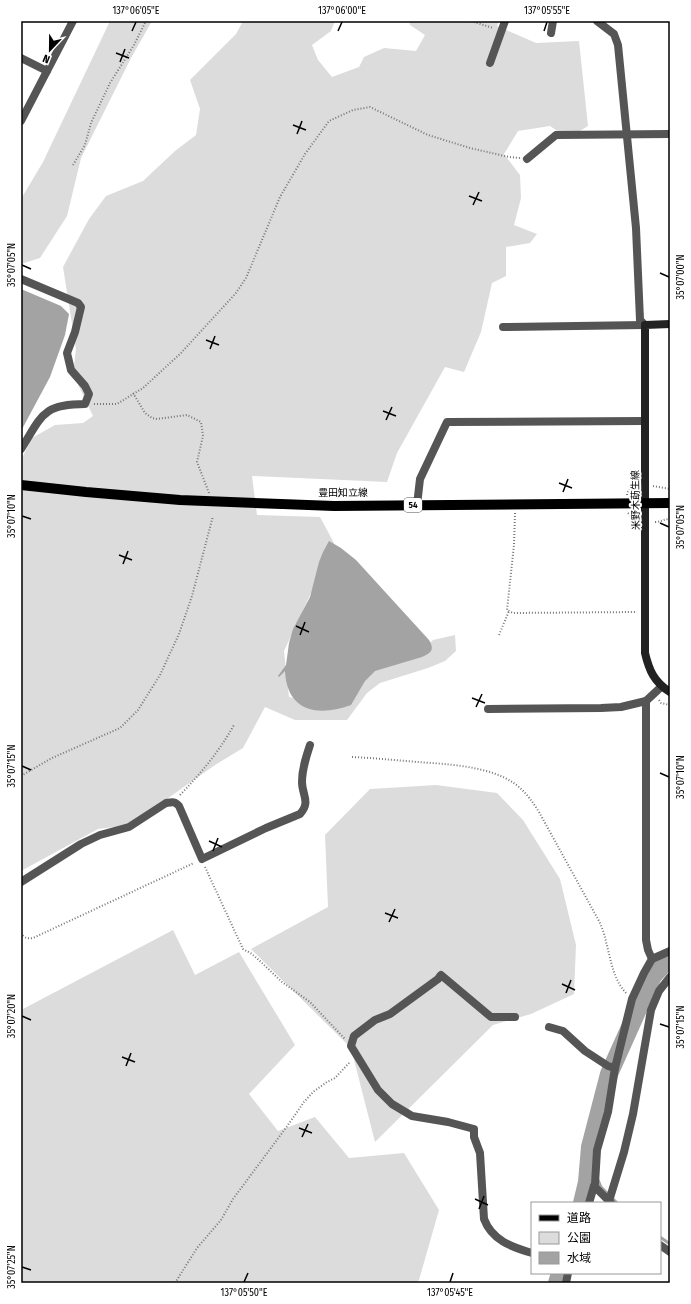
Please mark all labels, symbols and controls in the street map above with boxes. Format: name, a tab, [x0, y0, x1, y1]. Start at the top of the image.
text: 137°06'05"E	[112, 5, 160, 17]
text: 137°06'00"E	[318, 5, 366, 17]
text: 137°05'55"E	[524, 5, 570, 17]
north arrow	[30, 30, 70, 70]
text: N	[41, 52, 52, 66]
text: 35°07'05"N	[6, 243, 18, 287]
text: 35°07'00"N	[675, 255, 687, 299]
street label: 米野木莇生線	[629, 470, 643, 530]
street label: 豊田知立線	[318, 487, 368, 499]
text: 35°07'10"N	[6, 494, 18, 538]
road number: 54	[404, 498, 422, 512]
text: 35°07'05"N	[675, 505, 687, 549]
text: 35°07'15"N	[6, 745, 18, 787]
text: 35°07'10"N	[675, 755, 687, 799]
text: 35°07'20"N	[6, 994, 18, 1038]
text: 35°07'15"N	[675, 1006, 687, 1048]
legend	[531, 1202, 661, 1274]
text: 道路	[567, 1211, 591, 1225]
text: 公園	[567, 1231, 591, 1245]
text: 35°07'25"N	[6, 1245, 18, 1289]
text: 水域	[567, 1251, 591, 1265]
text: 137°05'50"E	[221, 1287, 268, 1299]
text: 137°05'45"E	[427, 1287, 473, 1299]

